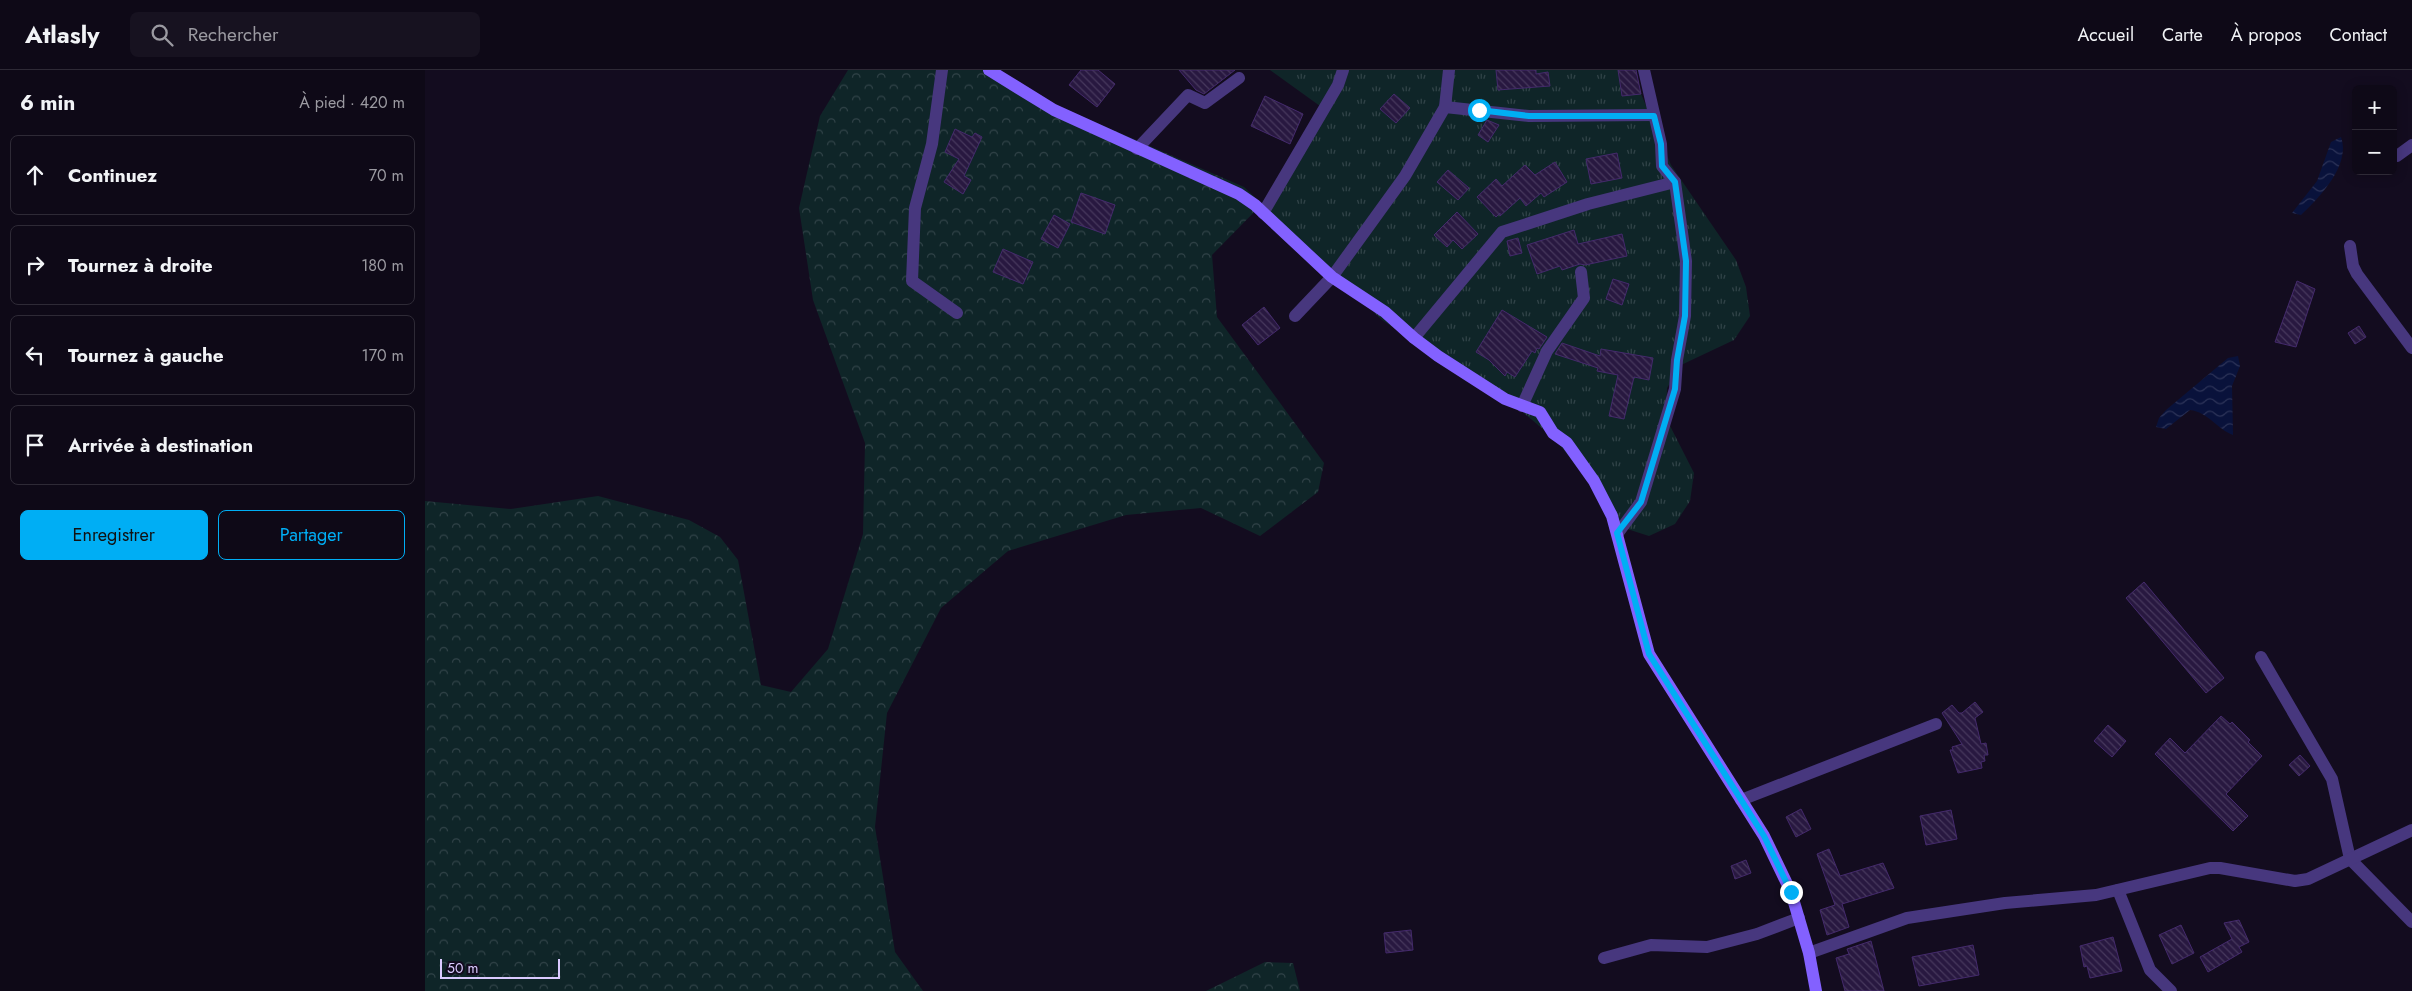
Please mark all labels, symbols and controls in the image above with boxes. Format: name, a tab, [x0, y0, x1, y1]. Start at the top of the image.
search box	[130, 12, 480, 57]
text: Atlasly	[25, 17, 100, 52]
icon: search	[148, 21, 176, 49]
text: Rechercher	[188, 21, 278, 48]
text: Accueil	[2077, 22, 2134, 48]
text: Carte	[2162, 22, 2203, 48]
text: À propos	[2231, 22, 2301, 48]
text: Contact	[2329, 22, 2387, 48]
map controls	[2352, 85, 2397, 175]
button: +	[2352, 85, 2397, 130]
text: 6 min	[20, 88, 75, 118]
text: À pied · 420 m	[299, 91, 405, 114]
route start	[1468, 99, 1491, 122]
button: −	[2352, 130, 2397, 175]
icon: ahead	[21, 161, 49, 189]
text: Continuez	[68, 162, 157, 189]
text: 70 m	[369, 164, 404, 187]
icon: right	[21, 251, 49, 279]
text: Tournez à droite	[68, 252, 213, 279]
text: 180 m	[361, 254, 404, 277]
icon: left	[21, 341, 49, 369]
text: Tournez à gauche	[68, 342, 224, 369]
text: 170 m	[362, 344, 404, 367]
icon: arrive	[21, 431, 49, 459]
text: Arrivée à destination	[68, 432, 253, 459]
button: Enregistrer	[20, 510, 208, 560]
button: Partager	[218, 510, 405, 560]
route end	[1780, 881, 1803, 904]
scale bar	[440, 956, 560, 979]
text: 50 m	[447, 958, 478, 978]

